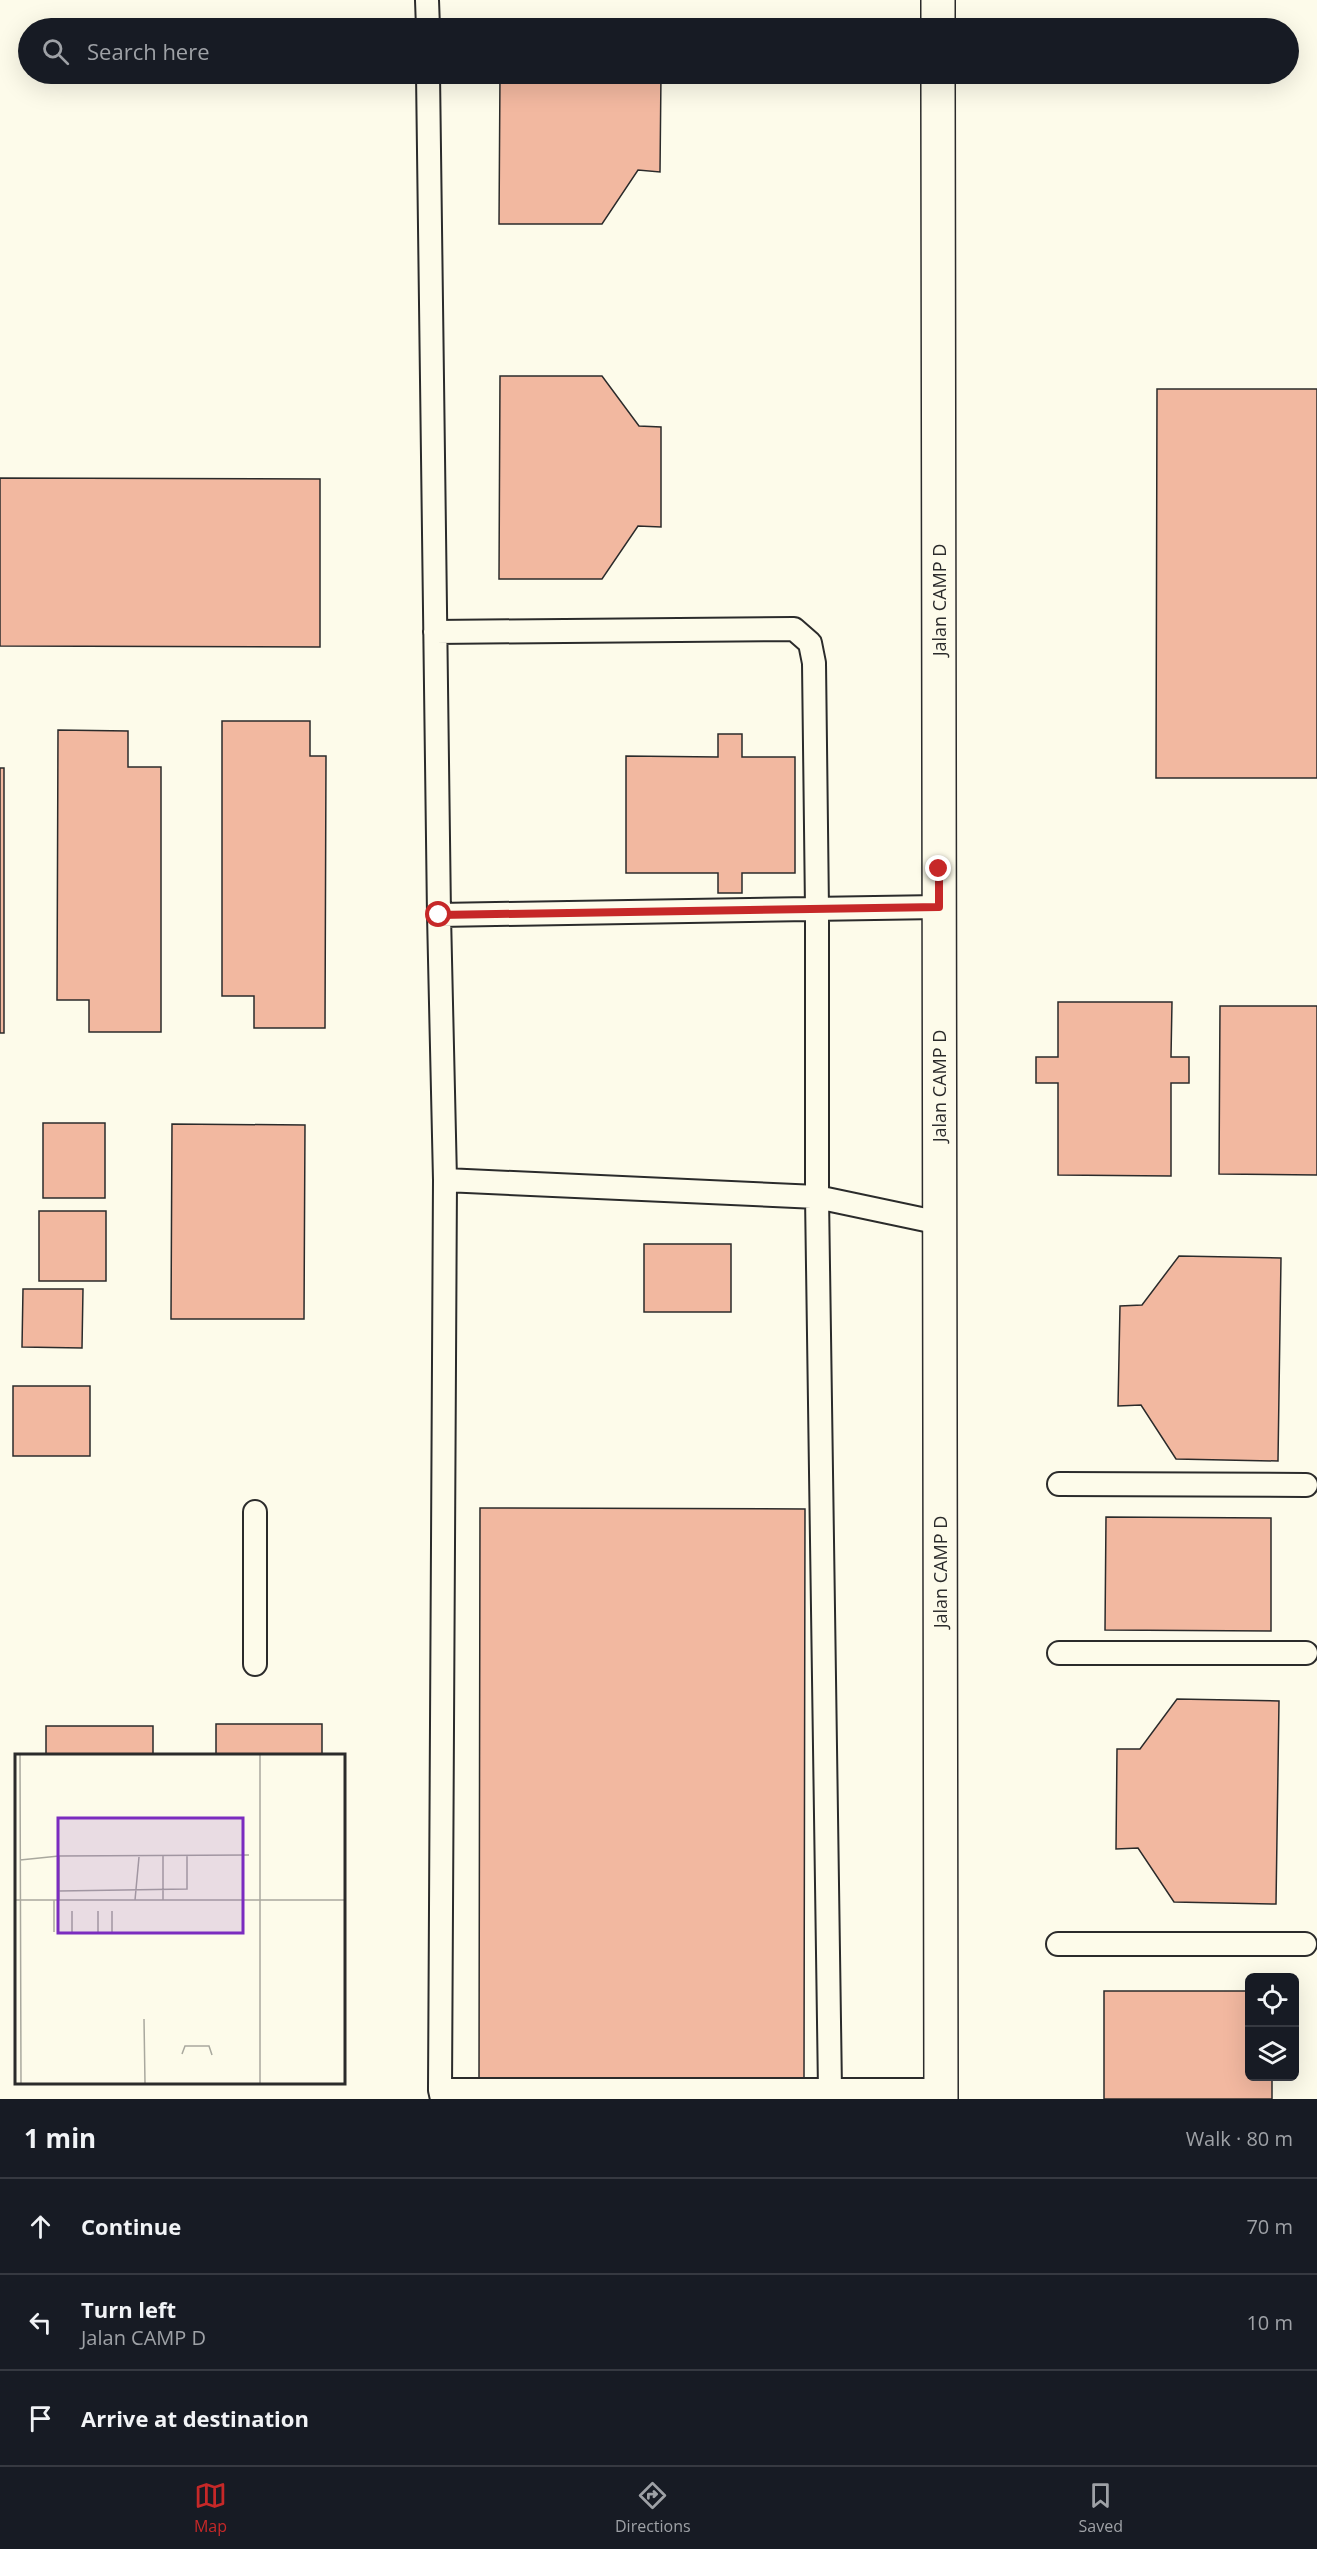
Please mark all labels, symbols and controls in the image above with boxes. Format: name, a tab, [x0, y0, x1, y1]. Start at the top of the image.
search box	[18, 18, 1299, 84]
icon: search	[39, 35, 72, 68]
text: Search here	[87, 36, 210, 66]
street label: Jalan CAMP D	[927, 544, 951, 658]
route end	[925, 855, 951, 881]
route start	[425, 901, 451, 927]
street label: Jalan CAMP D	[927, 1030, 951, 1144]
street label: Jalan CAMP D	[928, 1516, 952, 1630]
inset map	[15, 1754, 345, 2084]
map controls	[1245, 1973, 1299, 2081]
button: locate	[1245, 1973, 1299, 2027]
button: layers	[1245, 2027, 1299, 2081]
text: 1 min	[24, 2120, 96, 2156]
text: Walk · 80 m	[1186, 2125, 1293, 2152]
icon: ahead	[24, 2210, 57, 2243]
text: Continue	[81, 2211, 181, 2241]
text: 70 m	[1246, 2213, 1293, 2240]
text: Turn left	[81, 2294, 176, 2324]
icon: left	[24, 2306, 57, 2339]
text: 10 m	[1246, 2309, 1293, 2336]
text: Jalan CAMP D	[81, 2324, 206, 2351]
icon: arrive	[24, 2402, 57, 2435]
text: Arrive at destination	[81, 2403, 309, 2433]
tab: Map	[194, 2479, 227, 2537]
tab: Directions	[615, 2479, 691, 2537]
tab: Saved	[1079, 2479, 1123, 2537]

